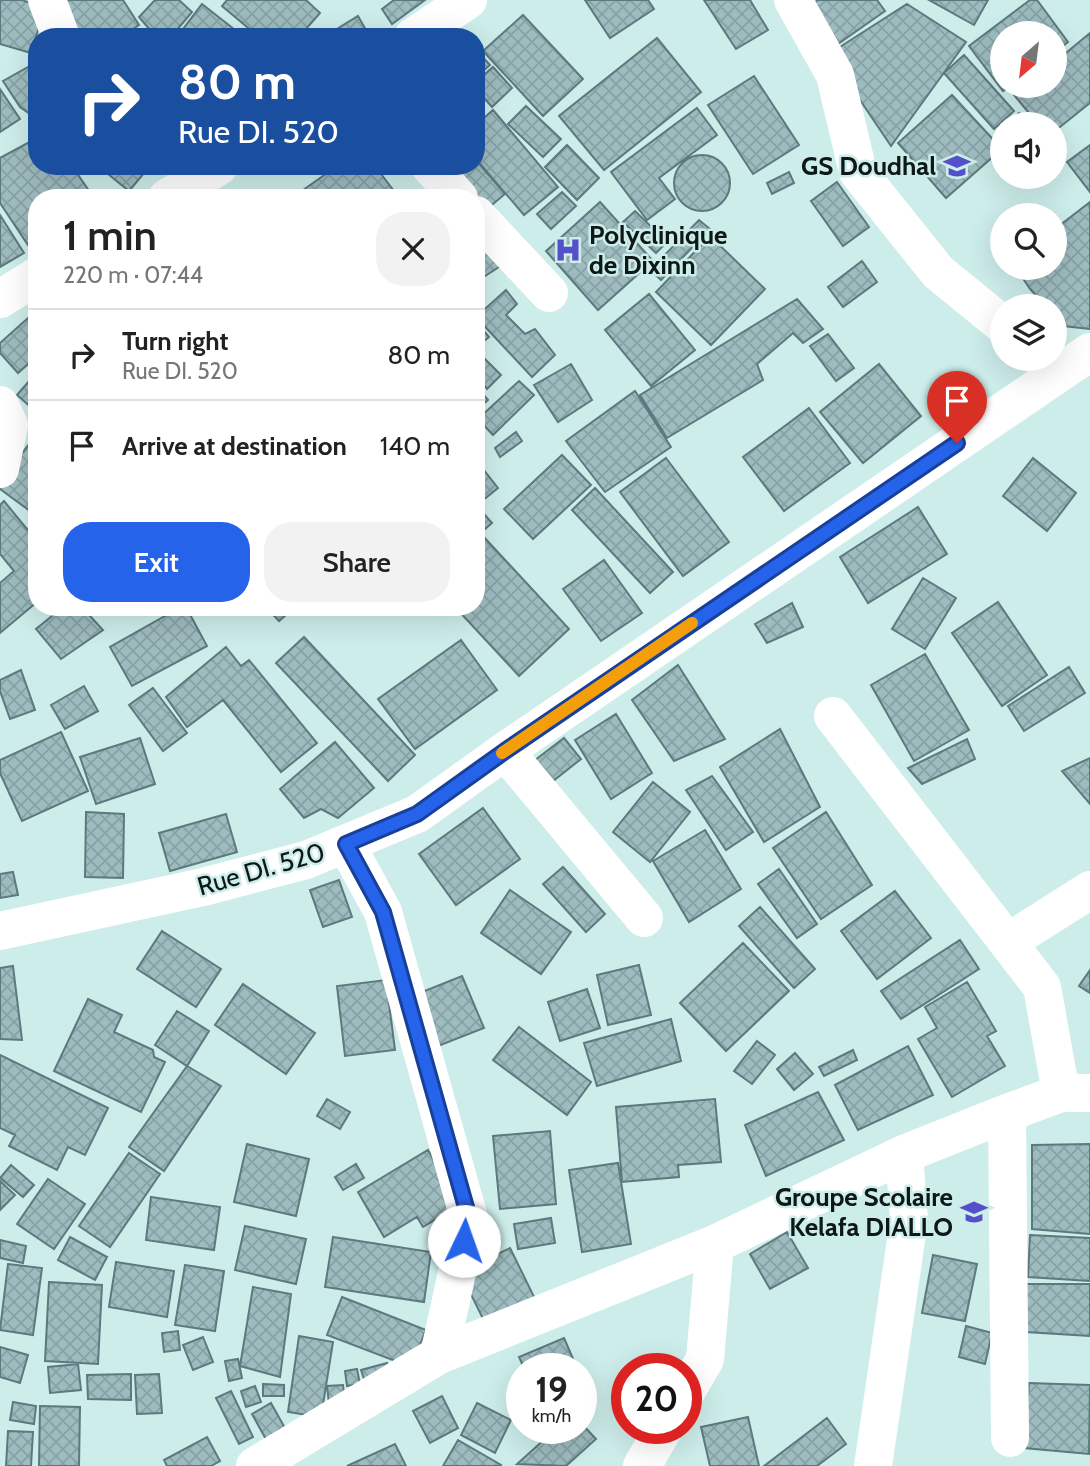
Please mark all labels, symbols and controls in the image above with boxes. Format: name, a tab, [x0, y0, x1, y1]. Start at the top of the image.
north arrow	[990, 21, 1068, 98]
map controls	[990, 21, 1067, 371]
text: 80 m	[178, 52, 296, 111]
icon: right	[63, 56, 154, 147]
text: Rue DI. 520	[178, 112, 339, 151]
button: sound	[990, 112, 1067, 189]
place label: GS Doudhal	[801, 150, 936, 182]
school or university icon: GS Doudhal	[942, 151, 972, 181]
button: search	[990, 203, 1067, 280]
text: 1 min	[63, 209, 157, 261]
button: close	[376, 212, 450, 286]
place label: Polyclinique de Dixinn	[589, 219, 728, 281]
hospital icon: Polyclinique de Dixinn	[553, 235, 583, 265]
text: 220 m · 07:44	[63, 261, 203, 289]
button: layers	[990, 294, 1067, 371]
text: Turn right	[122, 325, 228, 357]
icon: right	[63, 336, 101, 374]
text: 80 m	[387, 339, 450, 371]
text: Rue DI. 520	[122, 357, 238, 385]
pin	[927, 371, 987, 443]
icon: arrive	[938, 382, 976, 420]
icon: arrive	[63, 427, 101, 465]
text: Arrive at destination	[122, 430, 347, 462]
text: 140 m	[380, 430, 450, 462]
button: Exit	[63, 522, 250, 602]
button: Share	[264, 522, 450, 602]
street label: Rue DI. 520	[194, 836, 328, 902]
place label: Groupe Scolaire Kelafa DIALLO	[775, 1181, 953, 1243]
school or university icon: Groupe Scolaire Kelafa DIALLO	[959, 1197, 989, 1227]
position arrow	[427, 1204, 501, 1278]
speed limit sign: 20	[611, 1353, 702, 1444]
text: 19	[535, 1368, 568, 1411]
text: km/h	[532, 1405, 571, 1427]

